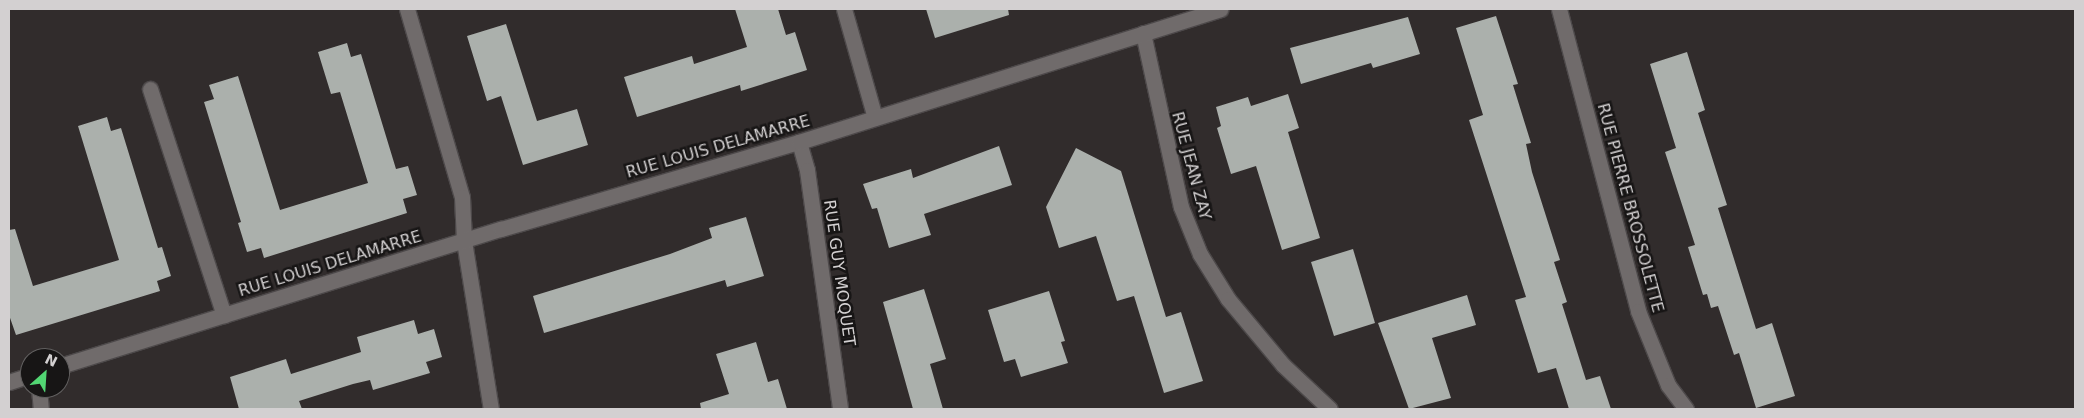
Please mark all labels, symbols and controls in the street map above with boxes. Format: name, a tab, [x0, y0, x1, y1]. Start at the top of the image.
street label: RUE PIERRE BROSSOLETTE	[1593, 101, 1667, 315]
street label: RUE JEAN ZAY	[1167, 110, 1215, 222]
street label: RUE LOUIS DELAMARRE	[624, 112, 812, 182]
street label: RUE GUY MOQUET	[819, 199, 859, 347]
street label: RUE LOUIS DELAMARRE	[236, 227, 424, 301]
north arrow	[20, 348, 70, 398]
text: N	[42, 351, 60, 370]

